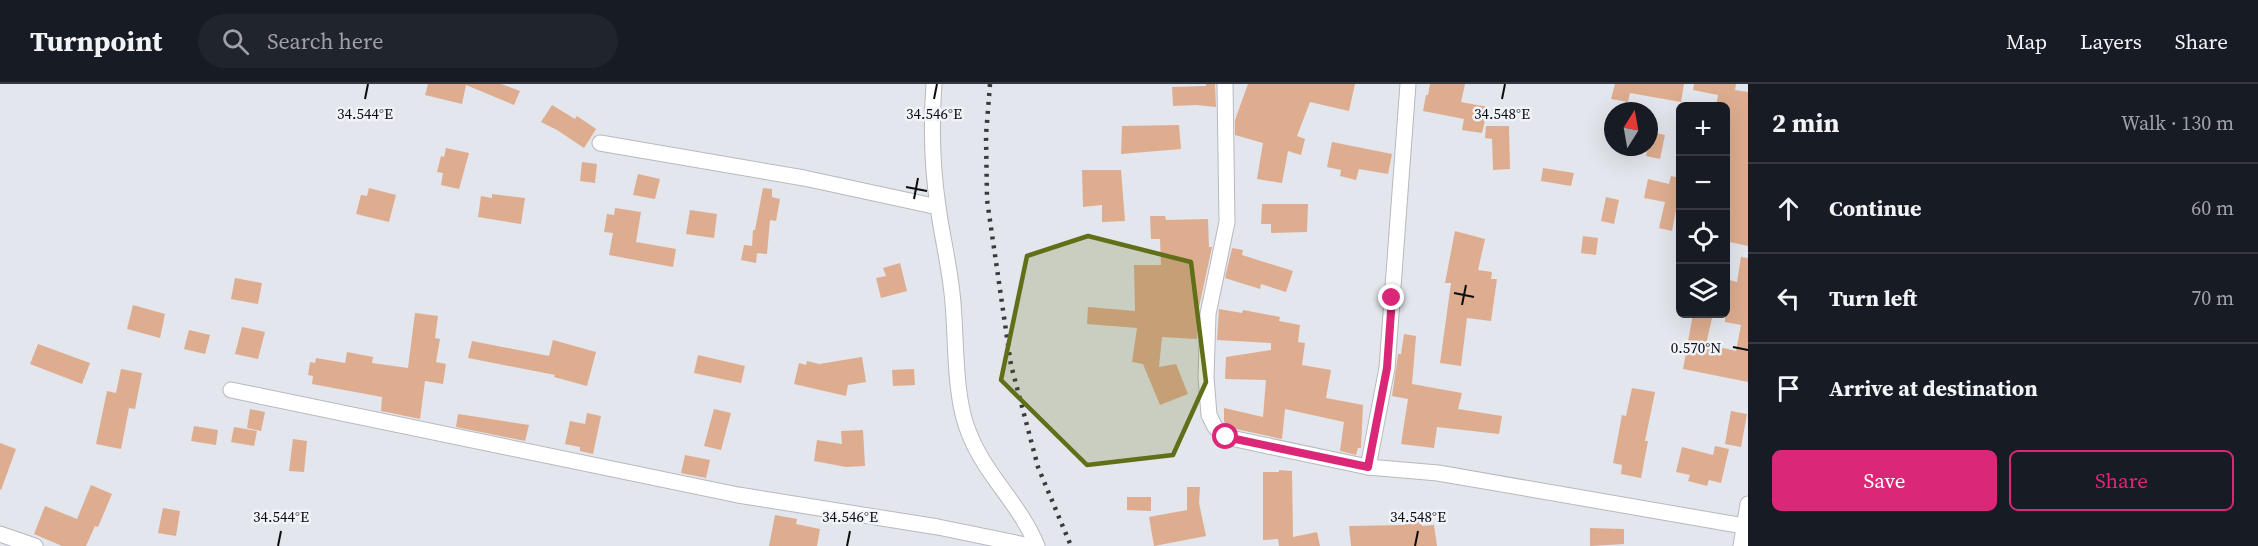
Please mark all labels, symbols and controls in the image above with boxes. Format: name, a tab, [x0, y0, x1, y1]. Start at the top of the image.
search box	[198, 14, 618, 68]
text: Turnpoint	[30, 22, 162, 60]
icon: search	[219, 25, 252, 58]
text: Search here	[267, 26, 383, 56]
text: Map	[2006, 27, 2047, 56]
text: Layers	[2080, 27, 2142, 56]
text: Share	[2175, 27, 2228, 56]
north arrow	[1604, 102, 1658, 156]
map controls	[1676, 102, 1730, 318]
button: +	[1676, 102, 1730, 156]
text: 34.544°E	[337, 103, 393, 124]
text: 34.546°E	[906, 103, 962, 124]
text: 34.548°E	[1474, 103, 1530, 124]
text: 2 min	[1772, 105, 1839, 141]
text: Walk · 130 m	[2121, 109, 2234, 137]
button: −	[1676, 156, 1730, 210]
icon: ahead	[1772, 192, 1805, 225]
text: Continue	[1829, 193, 1922, 223]
text: 60 m	[2191, 194, 2234, 222]
button: locate	[1676, 210, 1730, 264]
button: layers	[1676, 264, 1730, 318]
icon: left	[1772, 282, 1805, 315]
text: Turn left	[1829, 283, 1917, 313]
route end	[1378, 284, 1404, 310]
text: 70 m	[2191, 284, 2234, 312]
text: 0.570°N	[1671, 337, 1721, 358]
icon: arrive	[1772, 372, 1805, 405]
text: Arrive at destination	[1829, 373, 2038, 403]
route start	[1212, 423, 1238, 449]
button: Save	[1772, 450, 1997, 511]
button: Share	[2009, 450, 2234, 511]
text: 34.544°E	[253, 506, 309, 527]
text: 34.546°E	[822, 506, 878, 527]
text: 34.548°E	[1390, 506, 1446, 527]

